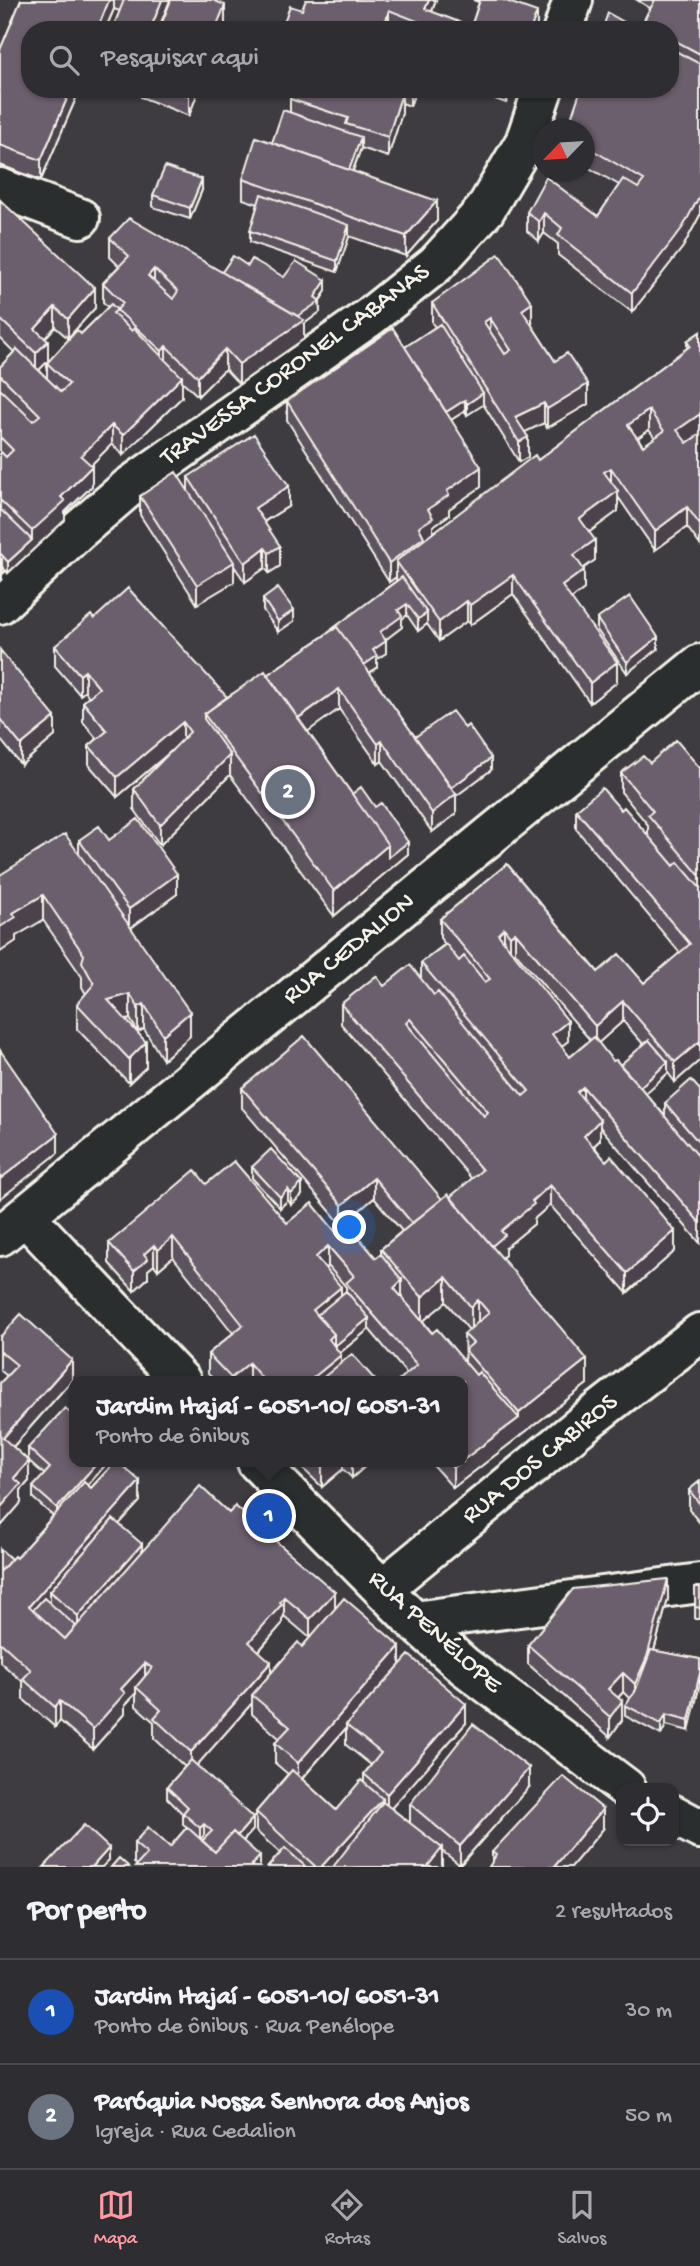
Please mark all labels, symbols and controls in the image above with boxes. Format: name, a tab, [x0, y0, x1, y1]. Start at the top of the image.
search box	[21, 21, 679, 98]
icon: search	[45, 41, 83, 79]
text: Pesquisar aqui	[101, 44, 259, 75]
north arrow	[532, 119, 595, 182]
street label: TRAVESSA CORONEL CABANAS	[154, 257, 438, 475]
pin: 2	[265, 766, 311, 818]
street label: RUA CEDALION	[278, 887, 422, 1013]
your location	[332, 1210, 366, 1244]
popup	[69, 1376, 468, 1467]
street label: RUA DOS CABIROS	[457, 1387, 626, 1532]
text: Jardim Itajaí - 6051-10/ 6051-31	[96, 1393, 441, 1424]
text: Ponto de ônibus	[96, 1424, 249, 1451]
pin: 1	[246, 1490, 292, 1542]
street label: RUA PENÉLOPE	[361, 1565, 508, 1702]
map controls	[616, 1783, 679, 1846]
button: locate	[616, 1783, 679, 1846]
text: Por perto	[28, 1895, 147, 1930]
text: 2 resultados	[555, 1899, 672, 1926]
text: Jardim Itajaí - 6051-10/ 6051-31	[95, 1983, 440, 2014]
text: 1	[46, 1998, 56, 2025]
text: 30 m	[625, 1998, 672, 2025]
text: Ponto de ônibus · Rua Penélope	[95, 2014, 394, 2041]
text: Paróquia Nossa Senhora dos Anjos	[95, 2088, 469, 2119]
text: 2	[45, 2103, 57, 2130]
text: 50 m	[625, 2103, 672, 2130]
text: Igreja · Rua Cedalion	[95, 2119, 296, 2146]
tab: Mapa	[94, 2186, 137, 2251]
tab: Rotas	[325, 2186, 370, 2251]
tab: Salvos	[557, 2186, 606, 2251]

